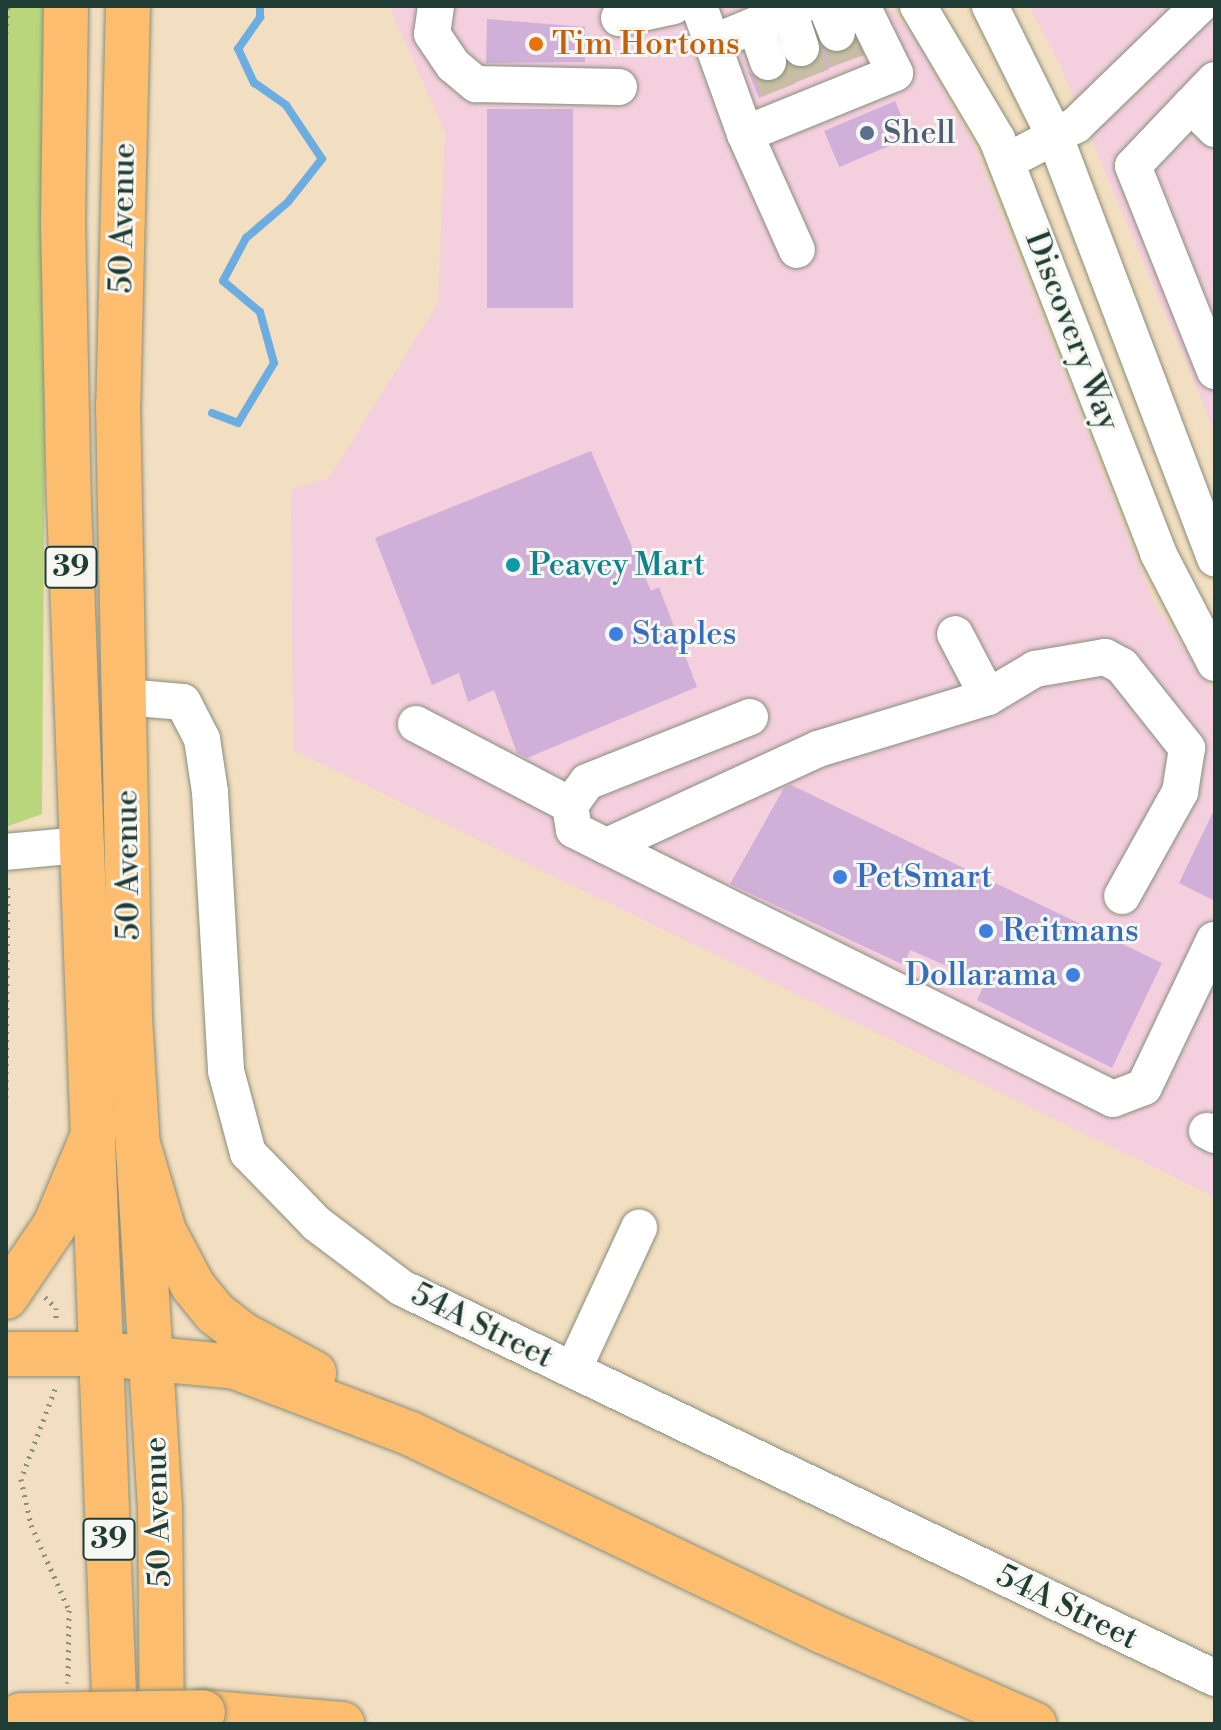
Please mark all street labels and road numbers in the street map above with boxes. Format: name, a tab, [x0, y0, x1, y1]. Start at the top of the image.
street label: 50 Avenue	[102, 142, 144, 294]
street label: Discovery Way	[1016, 226, 1128, 436]
road number: 39	[43, 541, 99, 593]
street label: 50 Avenue	[107, 789, 149, 941]
street label: 54A Street	[405, 1275, 559, 1377]
street label: 50 Avenue	[136, 1436, 180, 1588]
road number: 39	[81, 1513, 137, 1565]
street label: 54A Street	[990, 1556, 1144, 1658]

